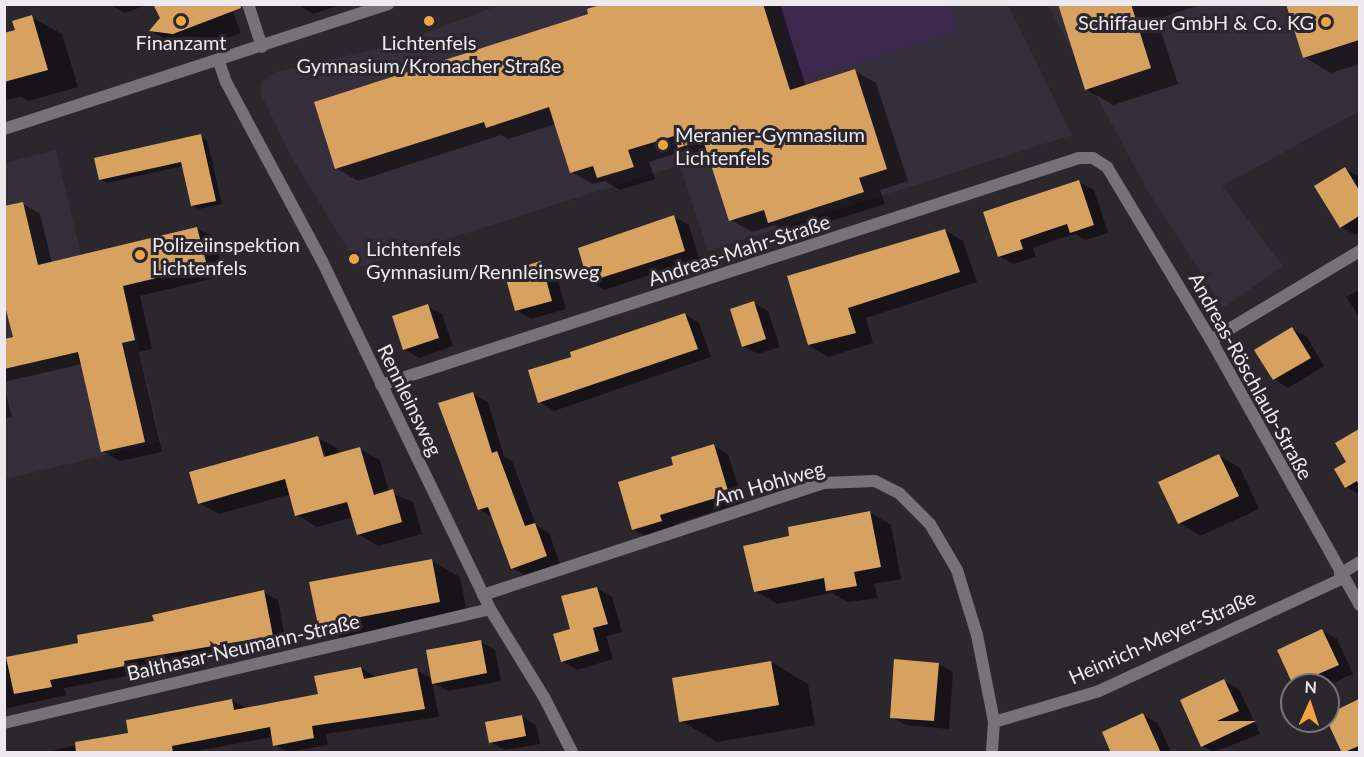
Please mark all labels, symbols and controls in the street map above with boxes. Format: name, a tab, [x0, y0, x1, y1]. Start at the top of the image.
place label: Schiffauer GmbH & Co. KG	[1078, 10, 1314, 34]
marker: Finanzamt	[174, 14, 188, 28]
marker: Lichtenfels Gymnasium/Kronacher Straße	[422, 14, 436, 28]
marker: Schiffauer GmbH & Co. KG	[1319, 15, 1333, 29]
place label: Finanzamt	[136, 30, 226, 54]
place label: Lichtenfels Gymnasium/Kronacher Straße	[296, 30, 562, 77]
place label: Meranier-Gymnasium Lichtenfels	[675, 122, 865, 169]
marker: Meranier-Gymnasium Lichtenfels	[656, 138, 670, 152]
street label: Andreas-Mahr-Straße	[645, 209, 833, 291]
place label: Polizeiinspektion Lichtenfels	[152, 232, 300, 279]
place label: Lichtenfels Gymnasium/Rennleinsweg	[366, 236, 599, 283]
marker: Polizeiinspektion Lichtenfels	[133, 248, 147, 262]
marker: Lichtenfels Gymnasium/Rennleinsweg	[347, 252, 361, 266]
street label: Andreas-Röschlaub-Straße	[1184, 268, 1318, 484]
street label: Rennleinsweg	[373, 340, 447, 460]
street label: Am Hohlweg	[711, 456, 827, 510]
street label: Heinrich-Meyer-Straße	[1065, 585, 1259, 689]
street label: Balthasar-Neumann-Straße	[124, 609, 362, 685]
north arrow	[1280, 673, 1340, 733]
text: N	[1304, 677, 1318, 696]

